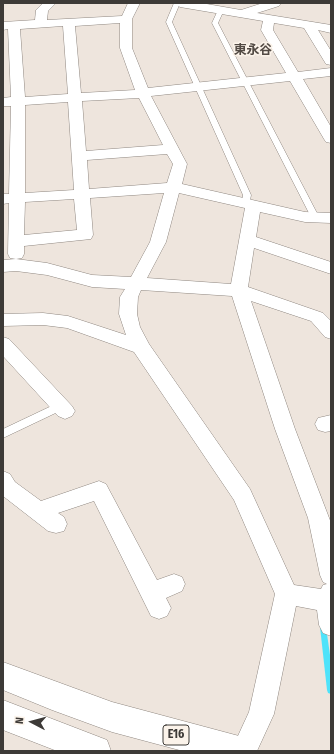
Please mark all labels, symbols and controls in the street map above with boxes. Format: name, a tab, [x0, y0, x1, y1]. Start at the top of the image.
district label: 東永谷	[234, 42, 272, 58]
north arrow	[12, 702, 52, 742]
text: N	[13, 717, 26, 725]
road number: E16	[163, 725, 189, 745]

